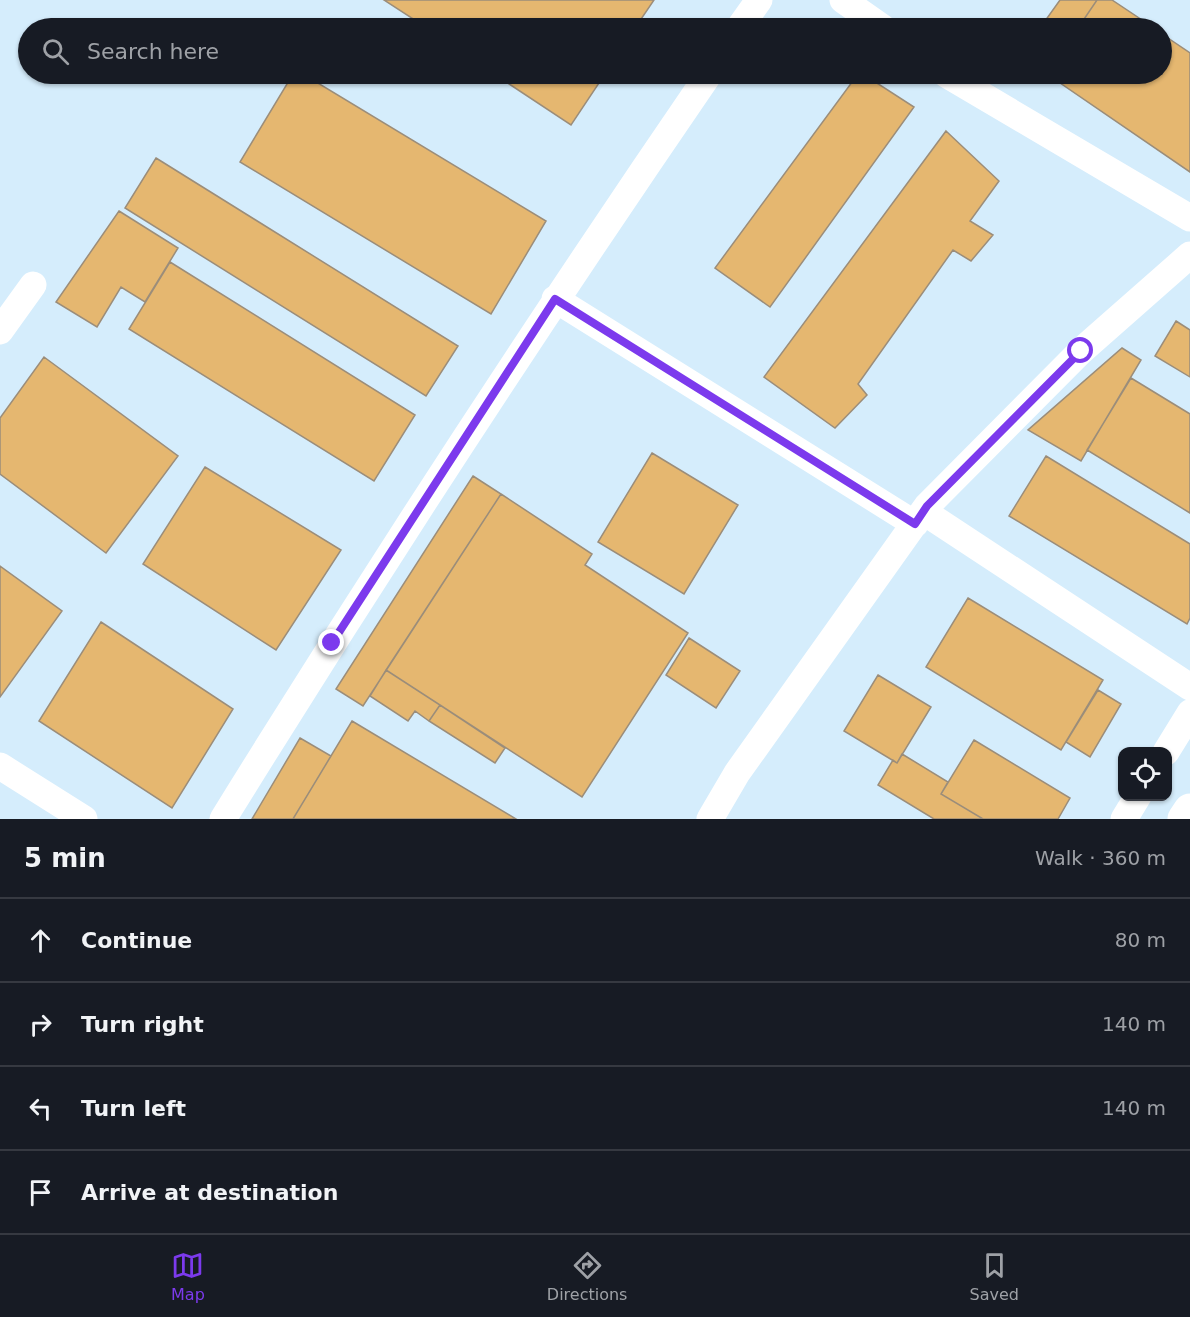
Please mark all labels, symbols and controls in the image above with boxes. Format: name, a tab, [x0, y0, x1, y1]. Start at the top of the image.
search box	[18, 18, 1172, 84]
icon: search	[39, 35, 72, 68]
text: Search here	[87, 39, 219, 64]
route start	[1067, 337, 1093, 363]
route end	[318, 629, 344, 655]
map controls	[1118, 747, 1172, 801]
button: locate	[1118, 747, 1172, 801]
text: 5 min	[24, 843, 106, 873]
text: Walk · 360 m	[1035, 846, 1166, 870]
icon: ahead	[24, 924, 57, 957]
text: Continue	[81, 928, 192, 953]
text: 80 m	[1115, 928, 1166, 952]
icon: right	[24, 1008, 57, 1041]
text: Turn right	[81, 1012, 204, 1037]
text: 140 m	[1102, 1012, 1166, 1036]
icon: left	[24, 1092, 57, 1125]
text: Turn left	[81, 1096, 186, 1121]
text: 140 m	[1102, 1096, 1166, 1120]
icon: arrive	[24, 1176, 57, 1209]
text: Arrive at destination	[81, 1180, 338, 1205]
tab: Map	[171, 1249, 205, 1304]
tab: Directions	[547, 1249, 627, 1304]
tab: Saved	[970, 1249, 1019, 1304]

